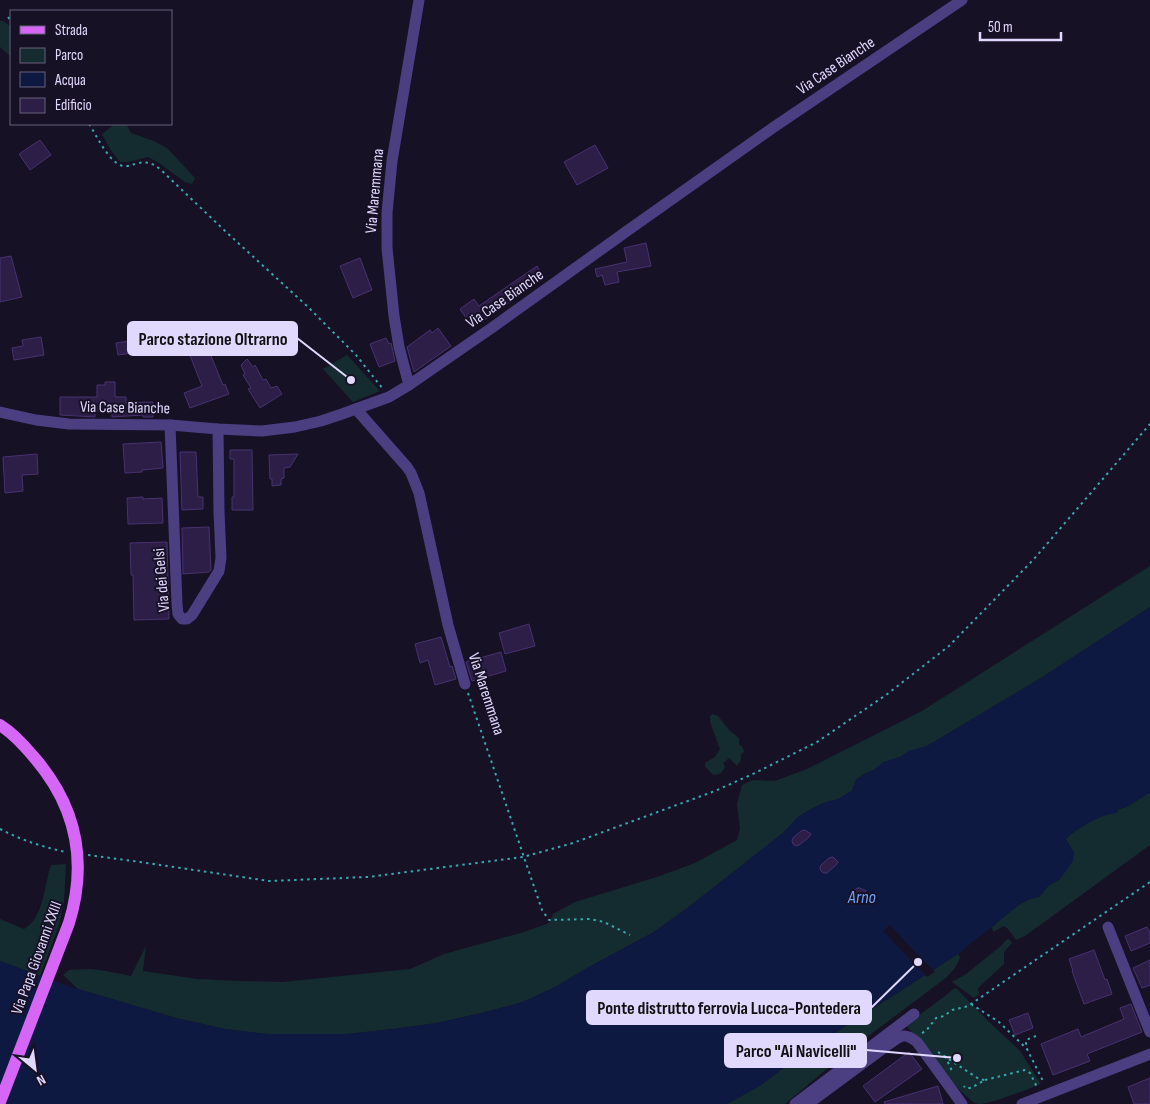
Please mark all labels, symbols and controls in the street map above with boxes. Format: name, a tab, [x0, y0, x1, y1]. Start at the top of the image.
legend	[10, 10, 172, 125]
scale bar	[980, 10, 1061, 42]
text: 50 m	[988, 18, 1013, 37]
text: Strada	[55, 21, 88, 40]
street label: Via Case Bianche	[793, 33, 879, 99]
text: Parco	[55, 46, 83, 65]
text: Acqua	[54, 71, 86, 90]
text: Edificio	[55, 96, 92, 115]
street label: Via Maremmana	[362, 148, 388, 234]
street label: Via Case Bianche	[463, 265, 547, 333]
callout: Parco stazione Oltrarno	[128, 322, 297, 355]
text: Parco stazione Oltrarno	[138, 329, 288, 350]
street label: Via Case Bianche	[80, 398, 170, 418]
street label: Via dei Gelsi	[150, 547, 174, 613]
street label: Via Maremmana	[464, 651, 508, 737]
water label: Arno	[847, 887, 877, 908]
street label: Via Papa Giovanni XXIII	[8, 899, 66, 1017]
callout: Ponte distrutto ferrovia Lucca-Pontedera	[587, 991, 871, 1024]
text: Ponte distrutto ferrovia Lucca-Pontedera	[597, 998, 861, 1019]
callout: Parco "Ai Navicelli"	[725, 1034, 866, 1067]
text: Parco "Ai Navicelli"	[736, 1041, 856, 1062]
north arrow	[10, 1044, 60, 1094]
text: N	[34, 1071, 48, 1089]

